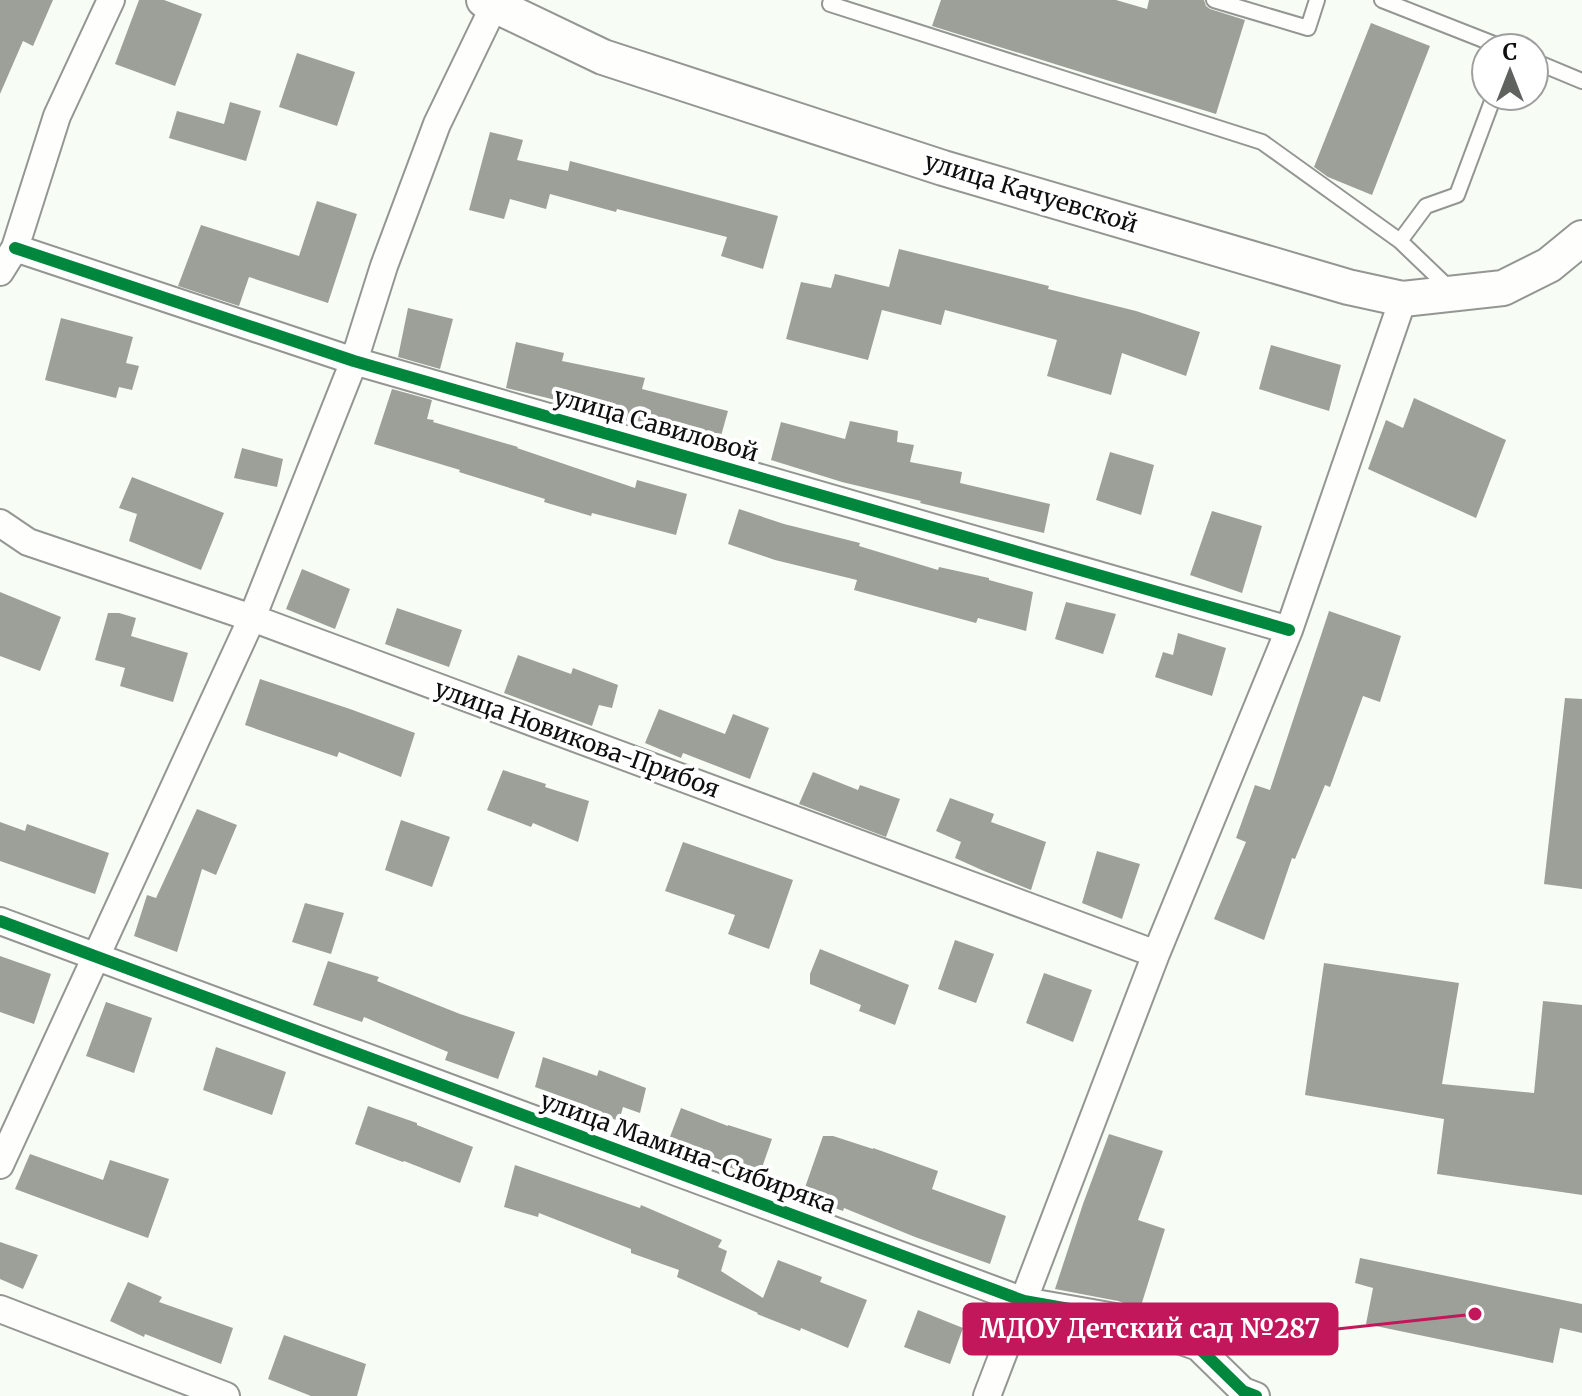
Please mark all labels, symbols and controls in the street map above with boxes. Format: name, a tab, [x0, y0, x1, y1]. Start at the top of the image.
north arrow	[1470, 32, 1550, 112]
text: С	[1503, 38, 1517, 66]
street label: улица Качуевской	[921, 145, 1142, 240]
street label: улица Савиловой	[550, 381, 762, 469]
street label: улица Новикова-Прибоя	[430, 672, 724, 805]
street label: улица Мамина-Сибиряка	[536, 1085, 840, 1221]
callout: МДОУ Детский сад №287	[964, 1304, 1337, 1354]
text: МДОУ Детский сад №287	[980, 1312, 1320, 1345]

